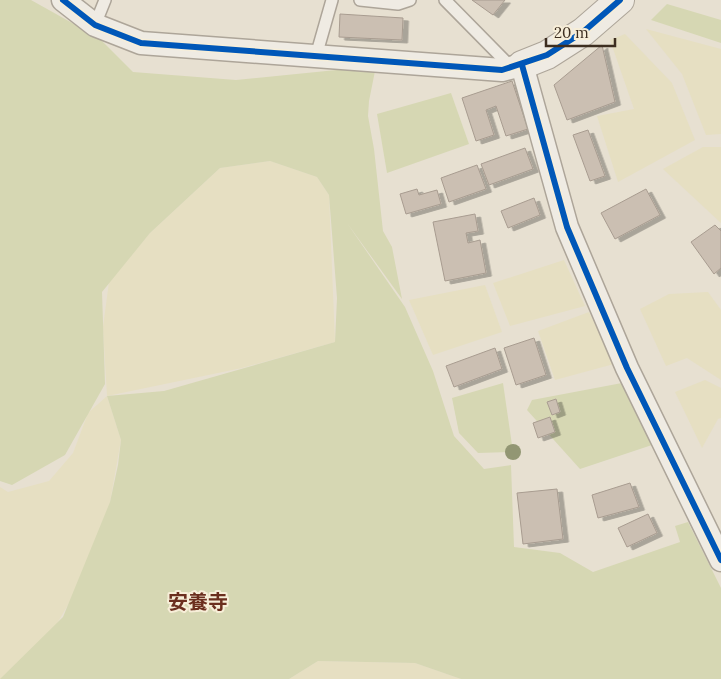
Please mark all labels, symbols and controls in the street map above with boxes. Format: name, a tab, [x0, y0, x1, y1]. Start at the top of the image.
scale bar	[546, 15, 615, 47]
text: 20 m	[554, 23, 589, 42]
district label: 安養寺	[168, 589, 228, 614]

